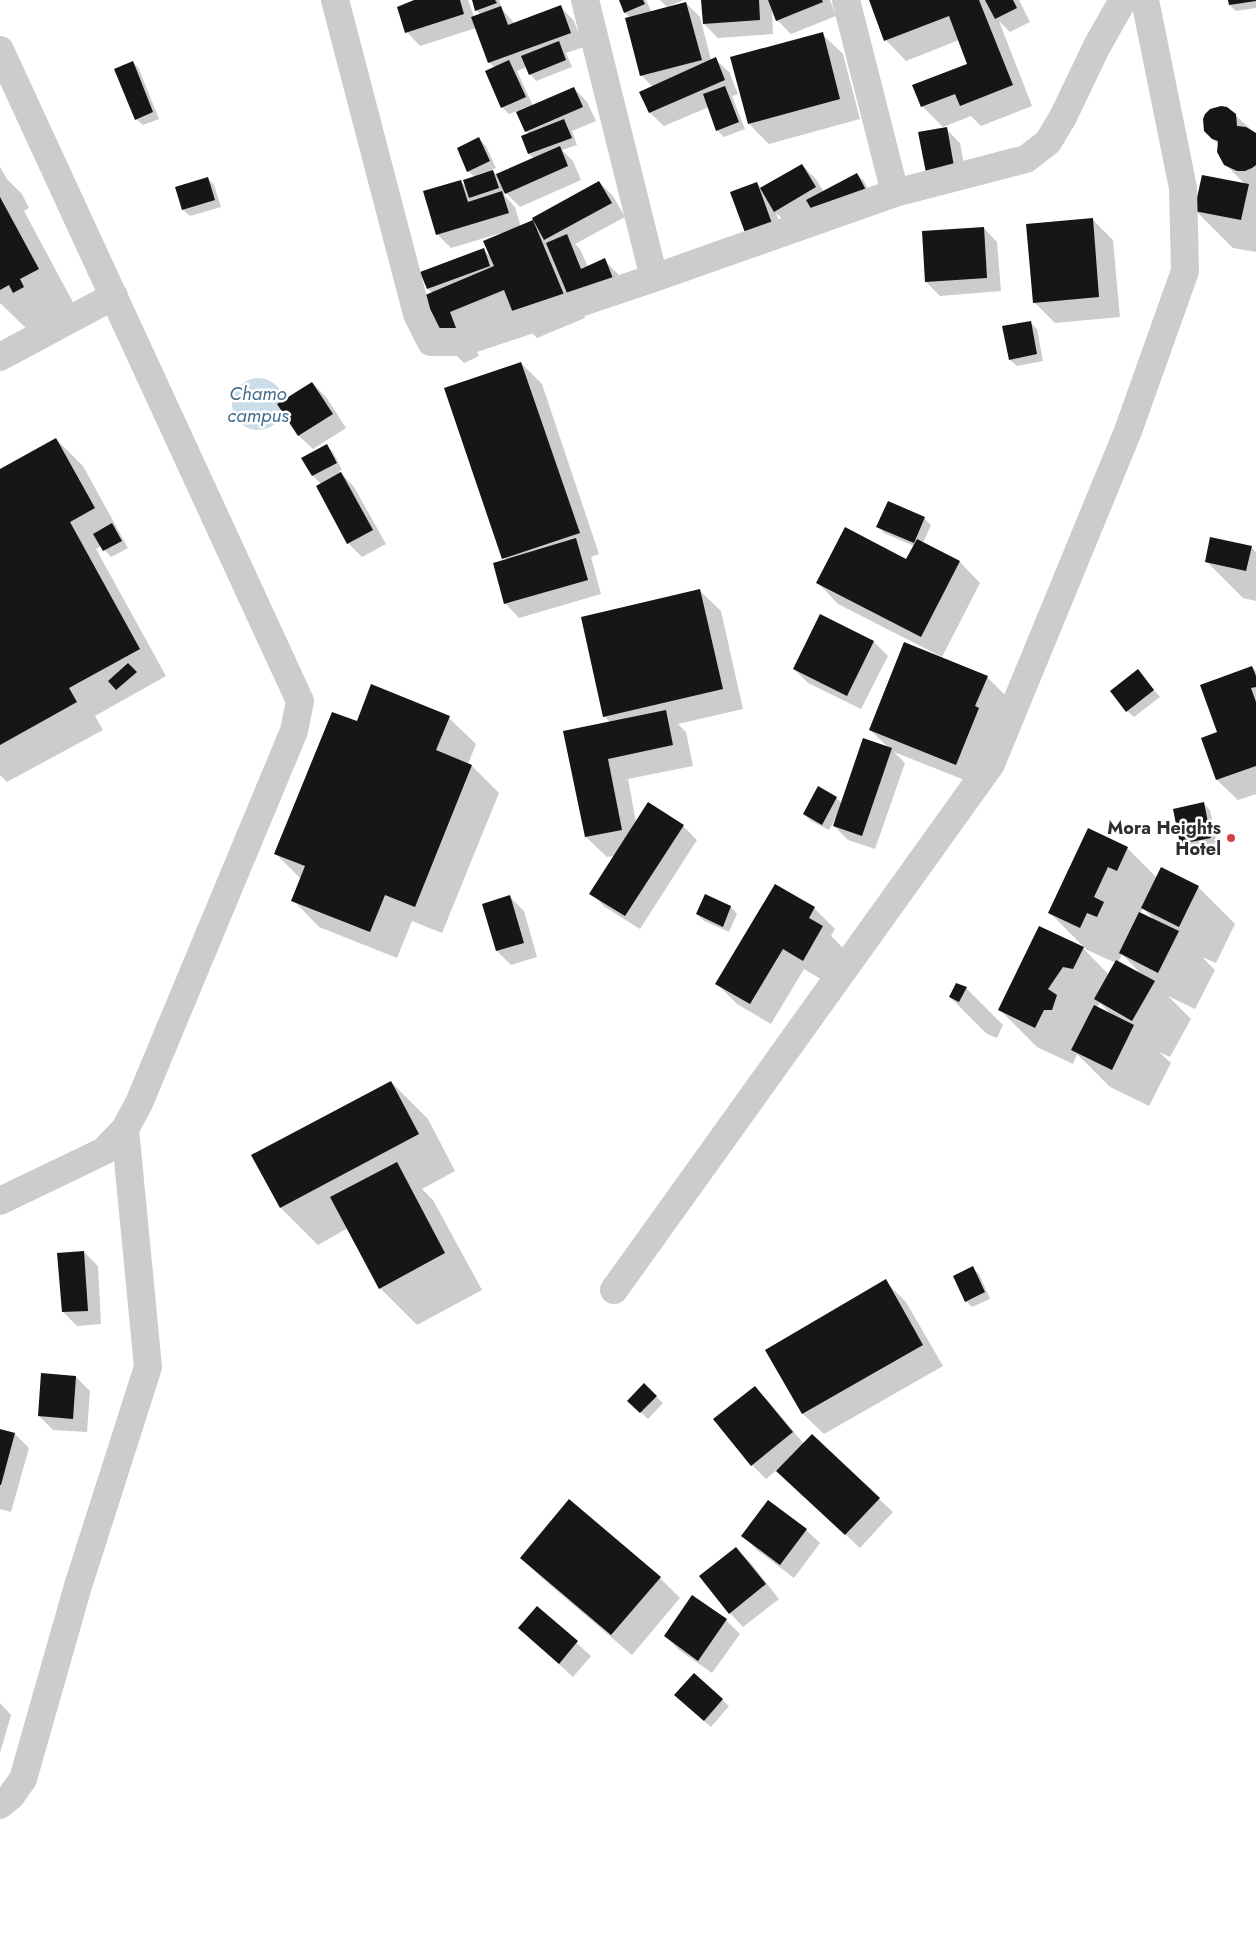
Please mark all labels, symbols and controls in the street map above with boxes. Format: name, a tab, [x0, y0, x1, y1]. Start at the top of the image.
water label: Chamo campus	[227, 380, 289, 429]
place label: Mora Heights Hotel	[1107, 815, 1221, 862]
marker: Mora Heights Hotel	[1225, 832, 1237, 844]

